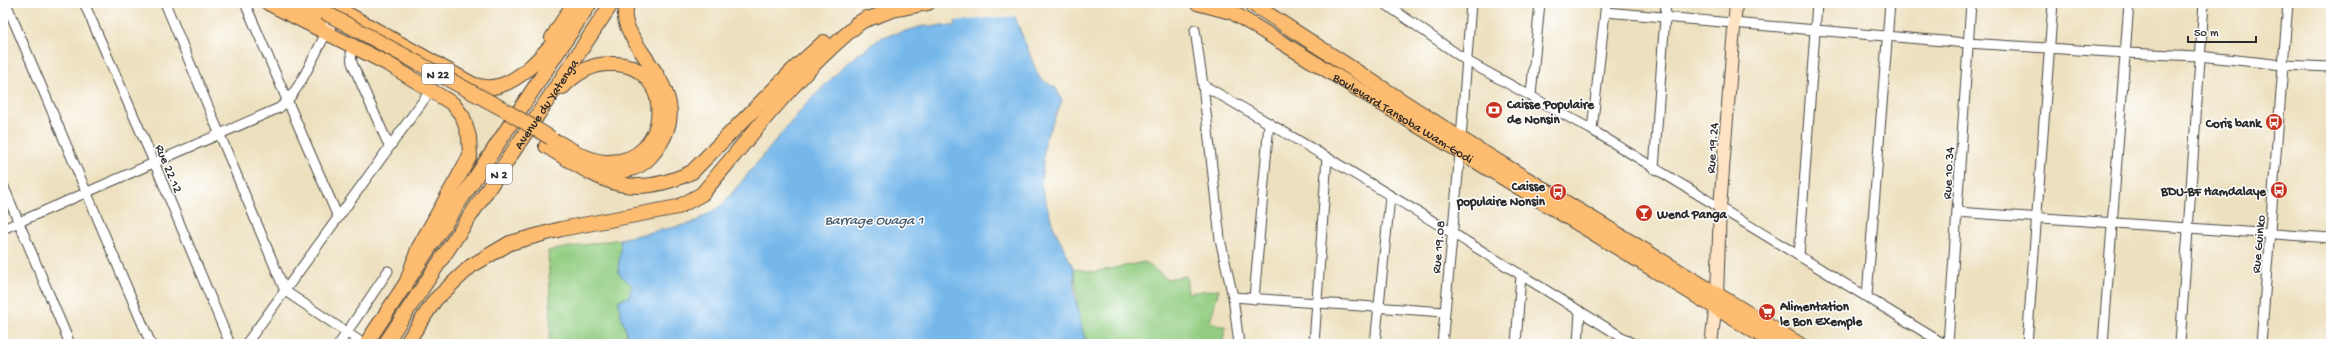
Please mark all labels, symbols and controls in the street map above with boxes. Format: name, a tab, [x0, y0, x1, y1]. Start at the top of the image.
scale bar	[2188, 18, 2256, 44]
text: 50 m	[2194, 27, 2219, 41]
street label: Avenue du Yatenga	[512, 56, 583, 153]
road number: N 22	[422, 64, 454, 84]
street label: Boulevard Tansoba Wam-Godi	[1329, 70, 1476, 168]
place label: Caisse Populaire de Nonsin	[1506, 98, 1595, 128]
bank icon: Caisse Populaire de Nonsin	[1484, 100, 1504, 120]
bus stop icon: Coris bank	[2264, 112, 2284, 132]
place label: Coris bank	[2205, 117, 2263, 132]
street label: Rue 19.24	[1704, 122, 1723, 174]
street label: Rue 22.12	[151, 143, 185, 196]
street label: Rue 10.34	[1941, 147, 1958, 200]
road number: N 2	[486, 164, 512, 184]
place label: Caisse populaire Nonsin	[1456, 180, 1546, 211]
bus stop icon: BDU-BF Hamdalaye	[2269, 180, 2289, 200]
bus stop icon: Caisse populaire Nonsin	[1548, 182, 1568, 202]
place label: BDU-BF Hamdalaye	[2160, 185, 2267, 200]
bar icon: Wend Panga	[1634, 203, 1654, 223]
place label: Wend Panga	[1656, 208, 1728, 223]
water label: Barrage Ouaga 1	[825, 213, 924, 230]
street label: Rue Guinko	[2249, 214, 2270, 274]
street label: Rue 19.08	[1430, 220, 1449, 274]
place label: Alimentation le Bon Exemple	[1779, 300, 1863, 331]
supermarket icon: Alimentation le Bon Exemple	[1757, 302, 1777, 322]

